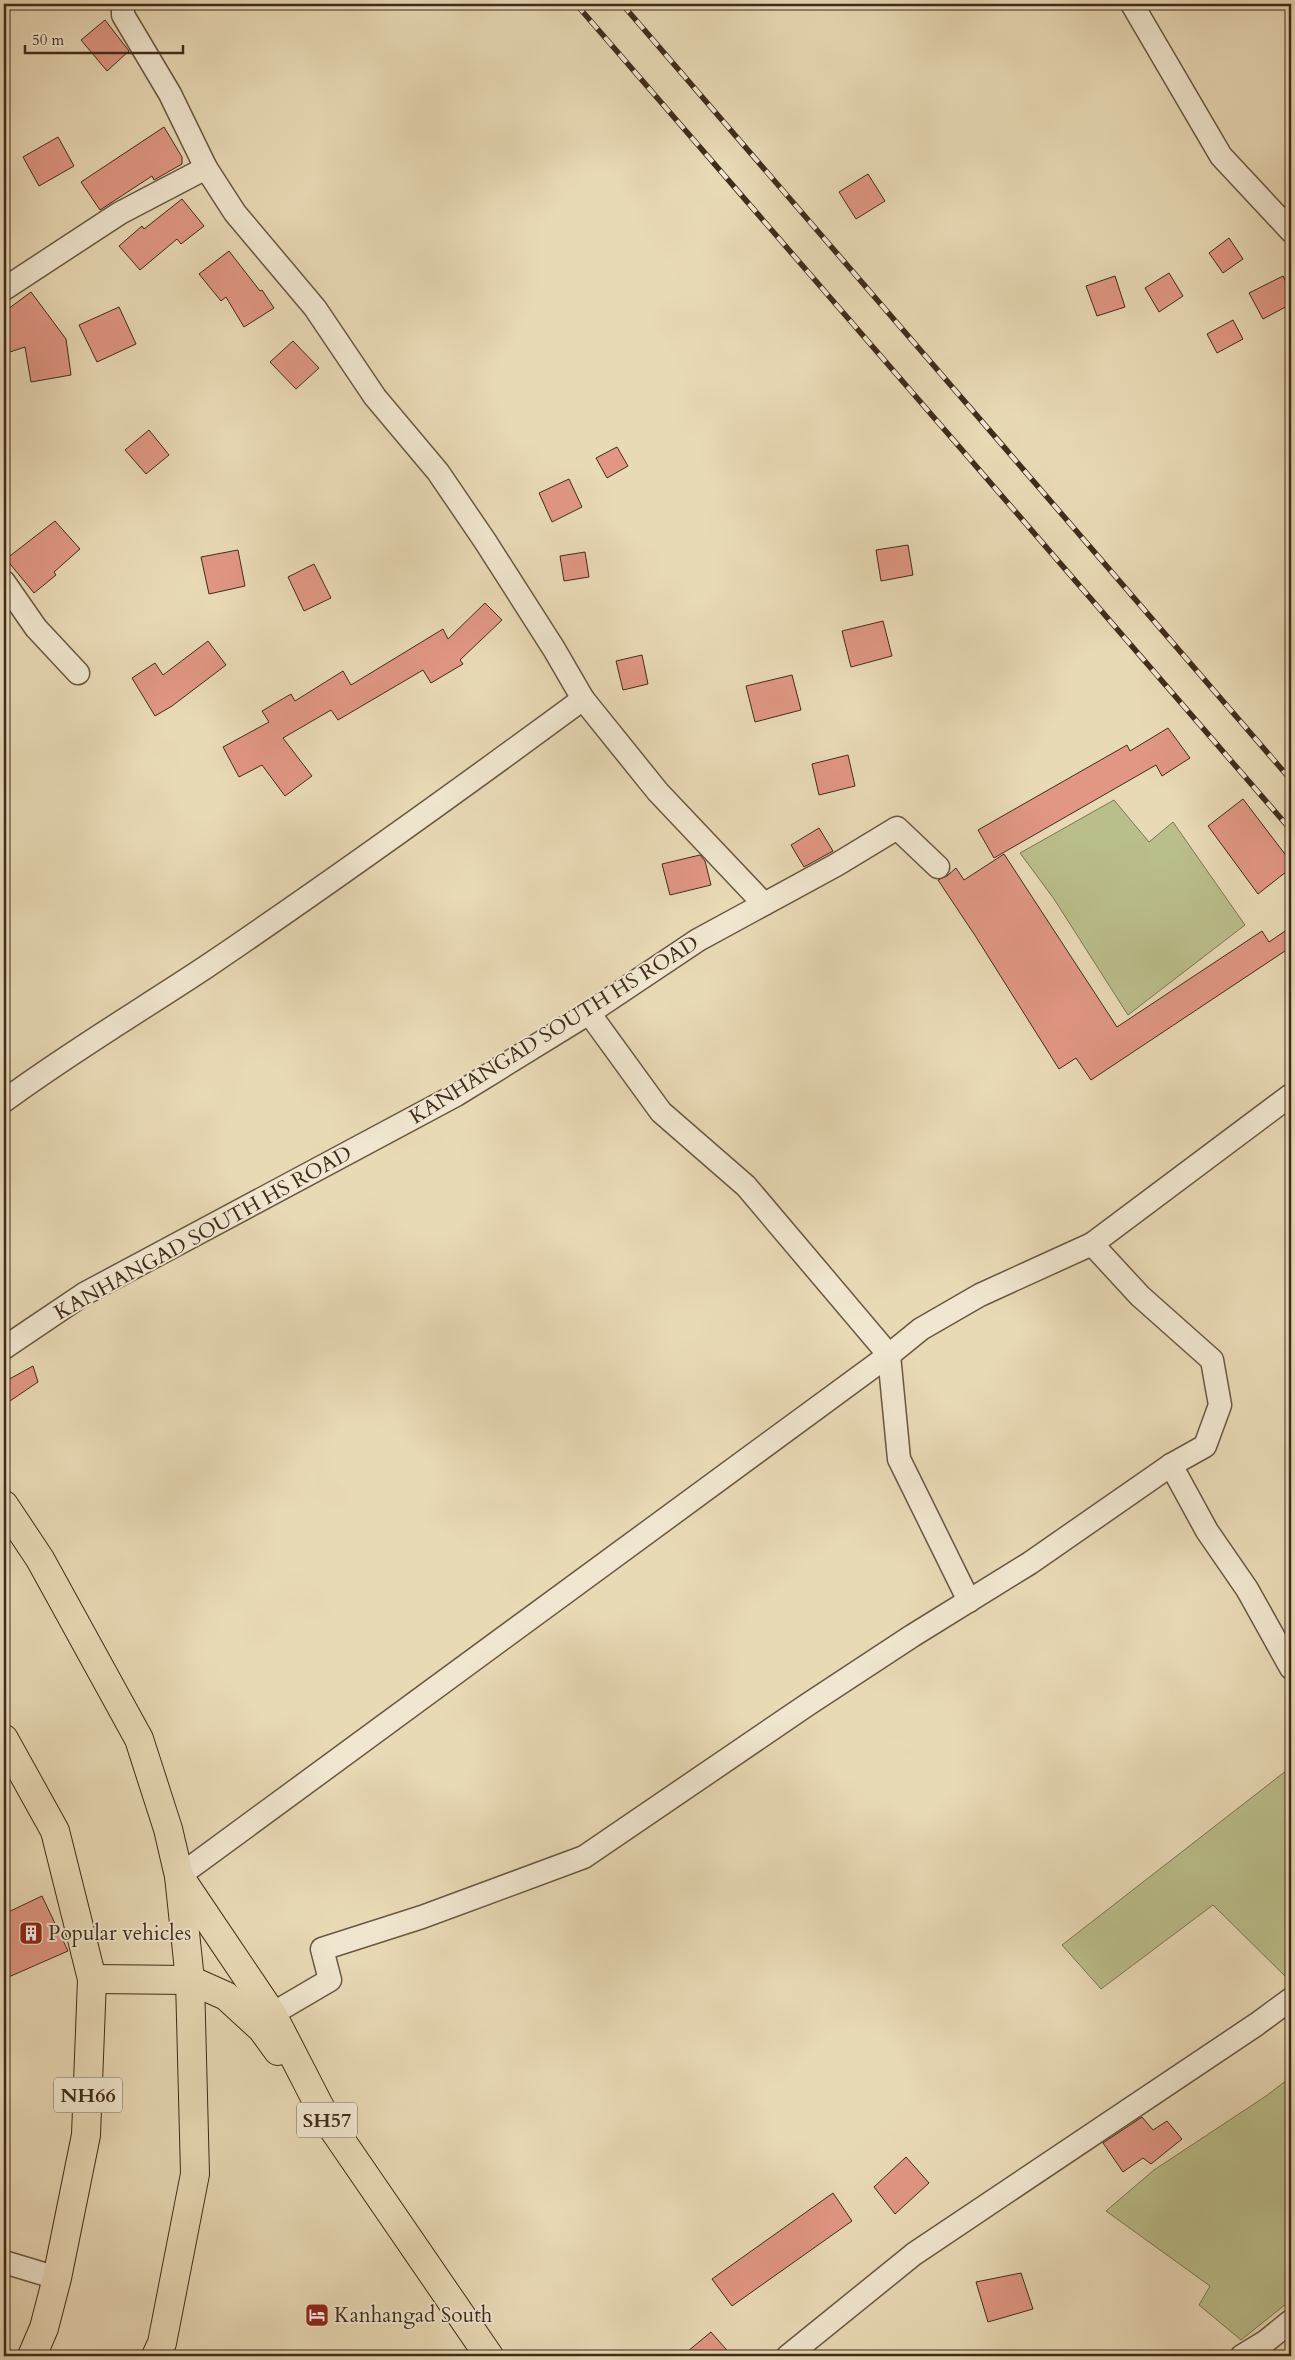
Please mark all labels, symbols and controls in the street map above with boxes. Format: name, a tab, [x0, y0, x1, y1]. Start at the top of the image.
scale bar	[25, 22, 182, 54]
text: 50 m	[32, 30, 64, 50]
street label: KANHANGAD SOUTH HS ROAD	[404, 929, 704, 1131]
street label: KANHANGAD SOUTH HS ROAD	[49, 1139, 357, 1327]
place label: Popular vehicles	[48, 1919, 191, 1948]
building icon: Popular vehicles	[18, 1920, 44, 1946]
road number: NH66	[54, 2078, 122, 2112]
road number: SH57	[297, 2102, 357, 2138]
place label: Kanhangad South	[334, 2301, 493, 2330]
hotel icon: Kanhangad South	[304, 2302, 330, 2328]

